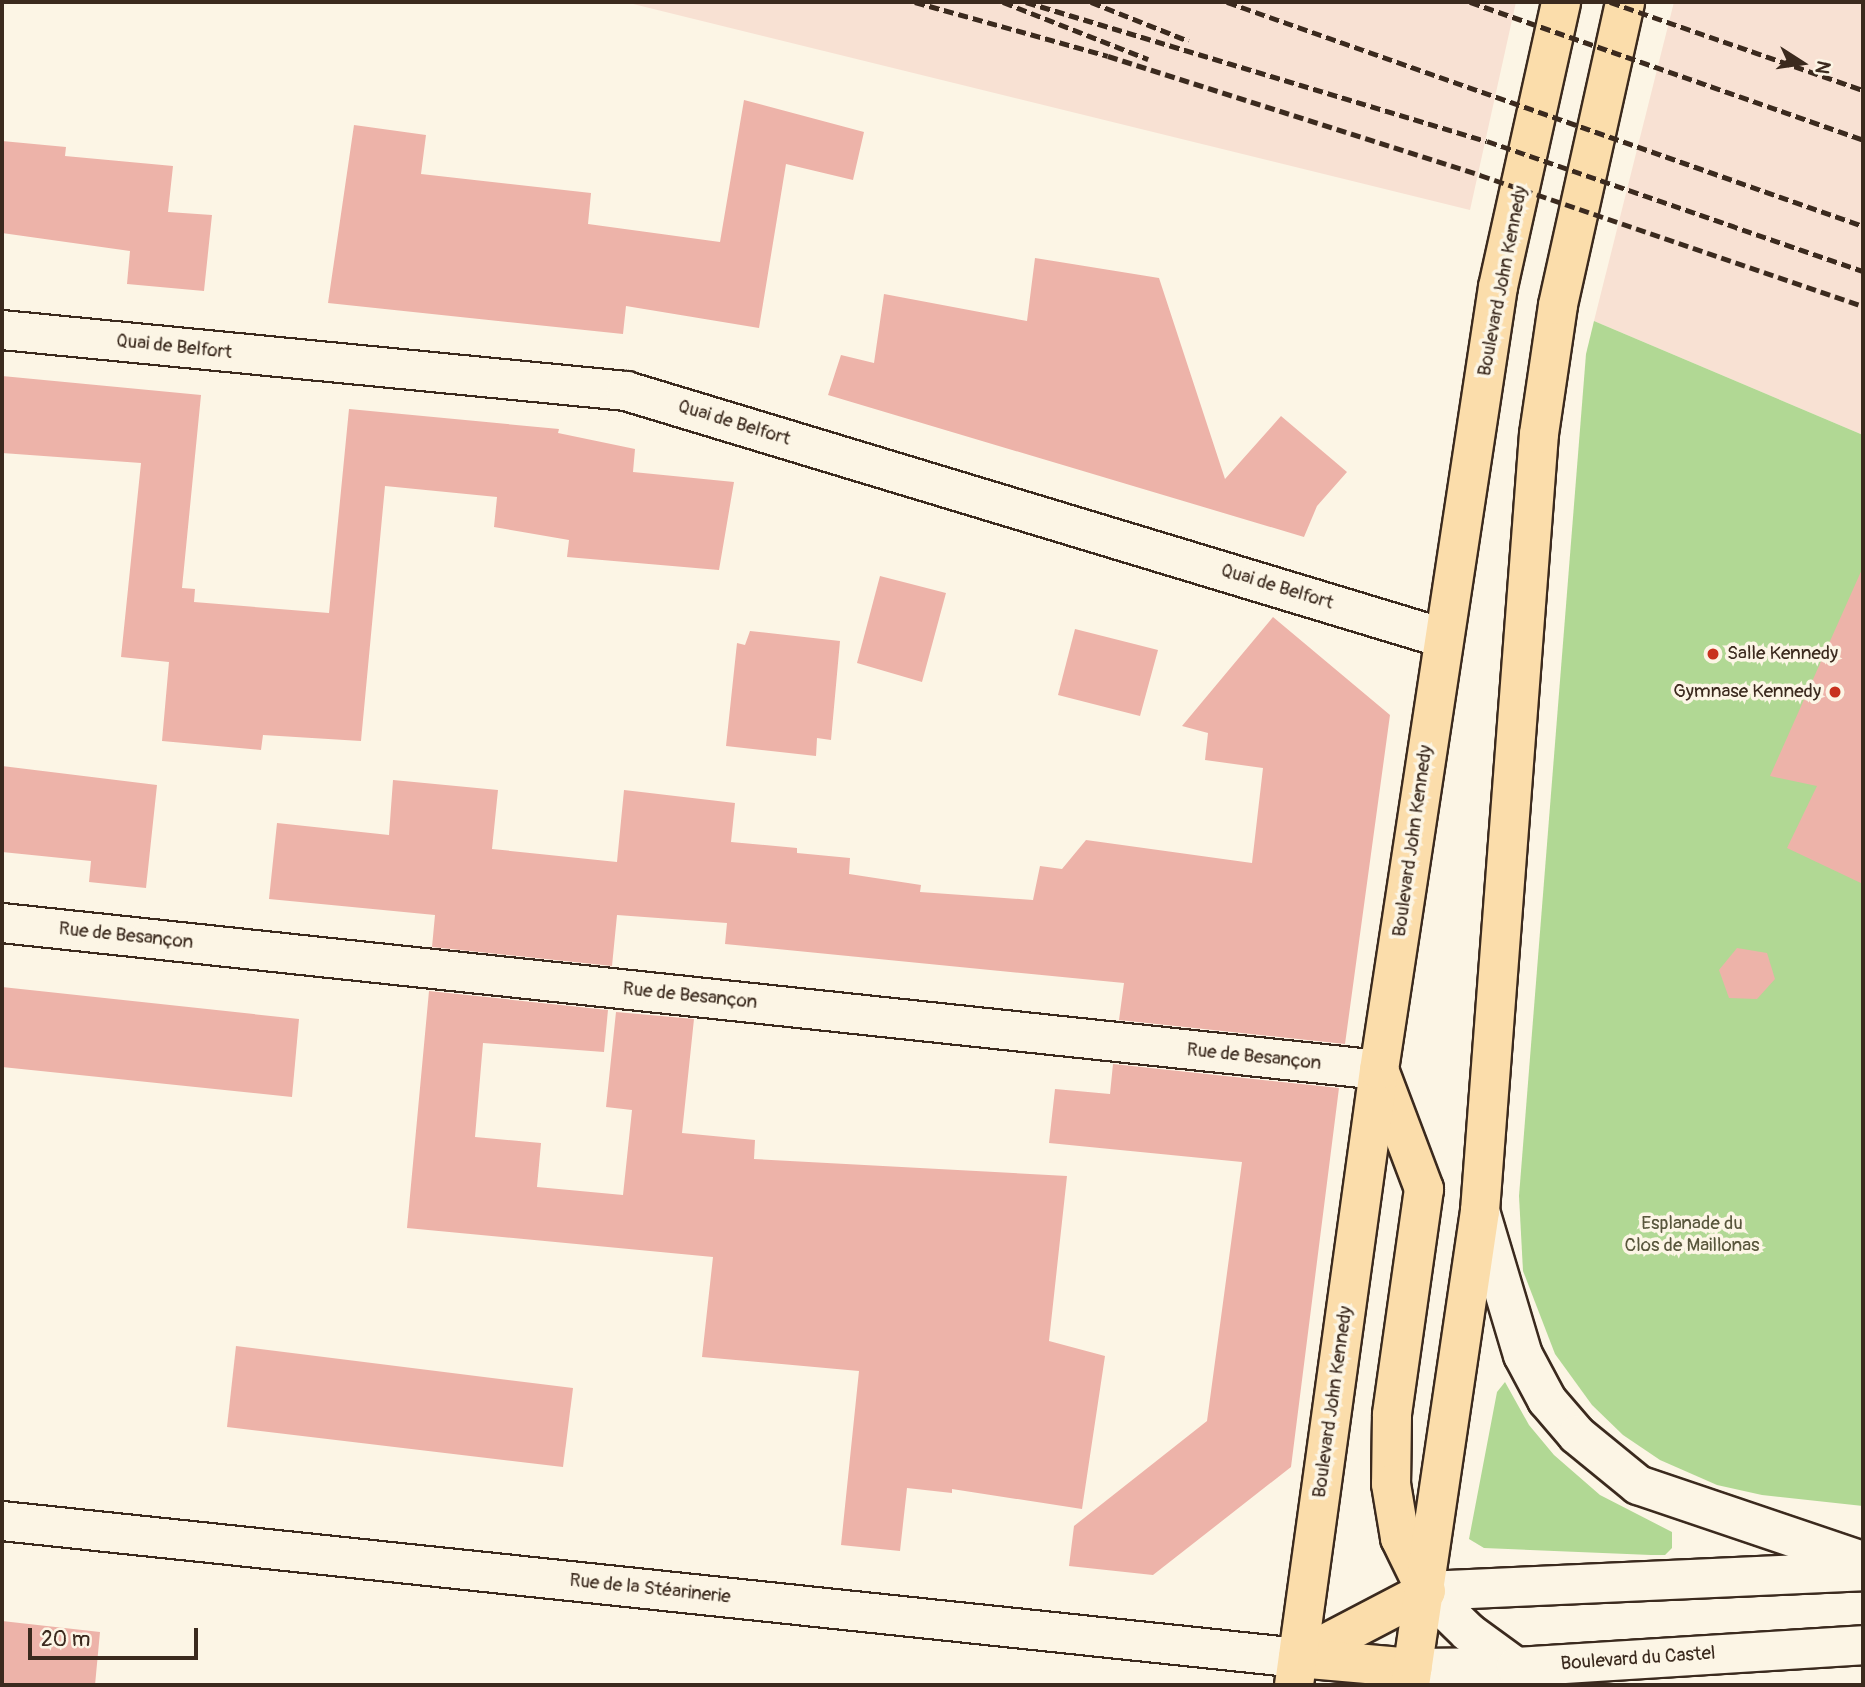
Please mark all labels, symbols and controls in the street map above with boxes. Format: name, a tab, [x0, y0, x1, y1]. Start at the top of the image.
north arrow	[1767, 28, 1837, 98]
text: N	[1809, 59, 1836, 76]
street label: Boulevard John Kennedy	[1473, 184, 1533, 378]
street label: Quai de Belfort	[115, 330, 233, 364]
street label: Quai de Belfort	[675, 395, 793, 451]
street label: Quai de Belfort	[1218, 559, 1336, 615]
place label: Salle Kennedy	[1727, 643, 1838, 665]
marker: Salle Kennedy	[1705, 646, 1721, 662]
place label: Gymnase Kennedy	[1673, 681, 1821, 703]
marker: Gymnase Kennedy	[1827, 684, 1843, 700]
street label: Boulevard John Kennedy	[1388, 744, 1438, 938]
street label: Rue de Besançon	[58, 918, 194, 954]
street label: Rue de Besançon	[622, 978, 758, 1014]
street label: Rue de Besançon	[1186, 1039, 1322, 1075]
park label: Esplanade du Clos de Maillonas	[1624, 1213, 1760, 1257]
street label: Boulevard John Kennedy	[1308, 1305, 1358, 1499]
street label: Rue de la Stéarinerie	[568, 1569, 732, 1609]
scale bar	[32, 1614, 201, 1658]
text: 20 m	[41, 1626, 90, 1653]
street label: Boulevard du Castel	[1560, 1642, 1716, 1676]

